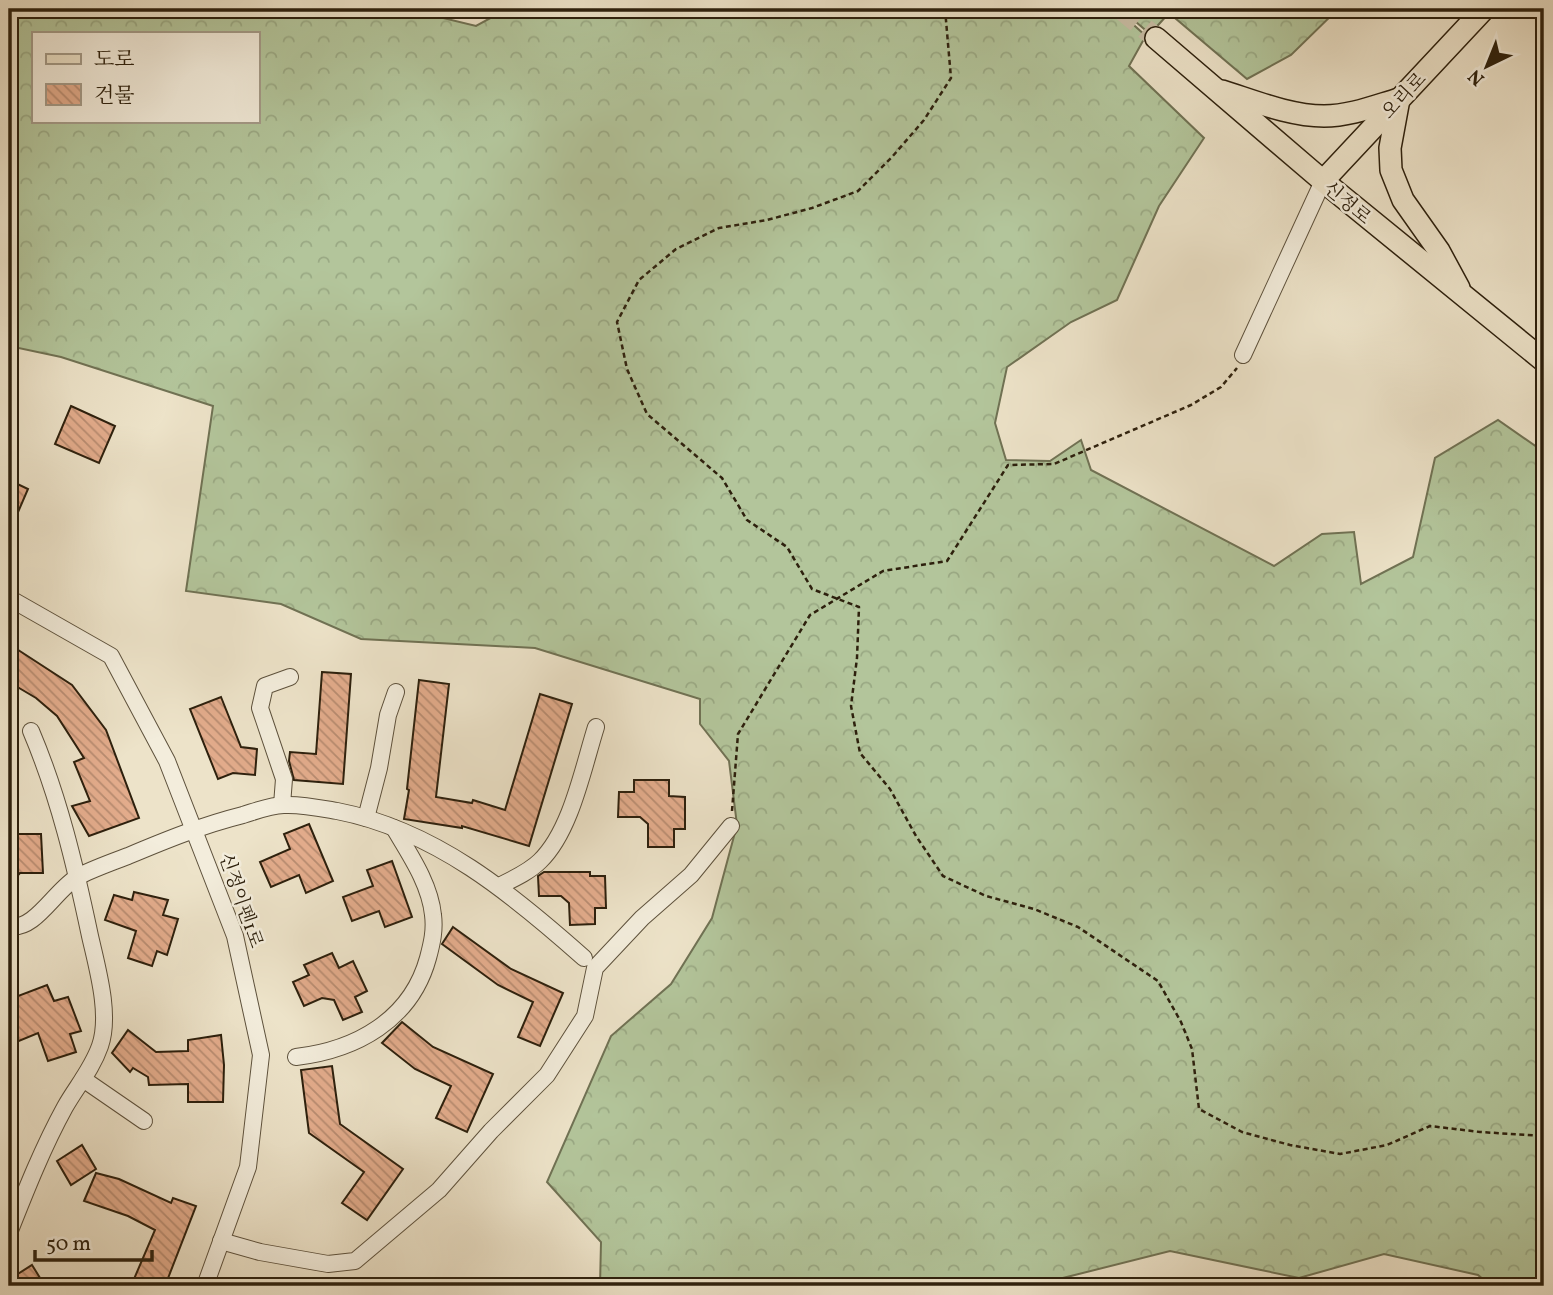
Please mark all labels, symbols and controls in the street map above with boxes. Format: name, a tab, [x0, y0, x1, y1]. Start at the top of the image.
legend	[32, 32, 259, 122]
north arrow	[1452, 32, 1522, 102]
text: 도로	[94, 46, 135, 75]
text: N	[1463, 63, 1491, 91]
street label: 오리로	[1376, 67, 1433, 125]
text: 건물	[94, 82, 135, 111]
street label: 신정로	[1317, 176, 1376, 231]
street label: 신정이펜1로	[212, 850, 269, 952]
scale bar	[35, 1218, 152, 1262]
text: 50 m	[46, 1230, 91, 1259]

